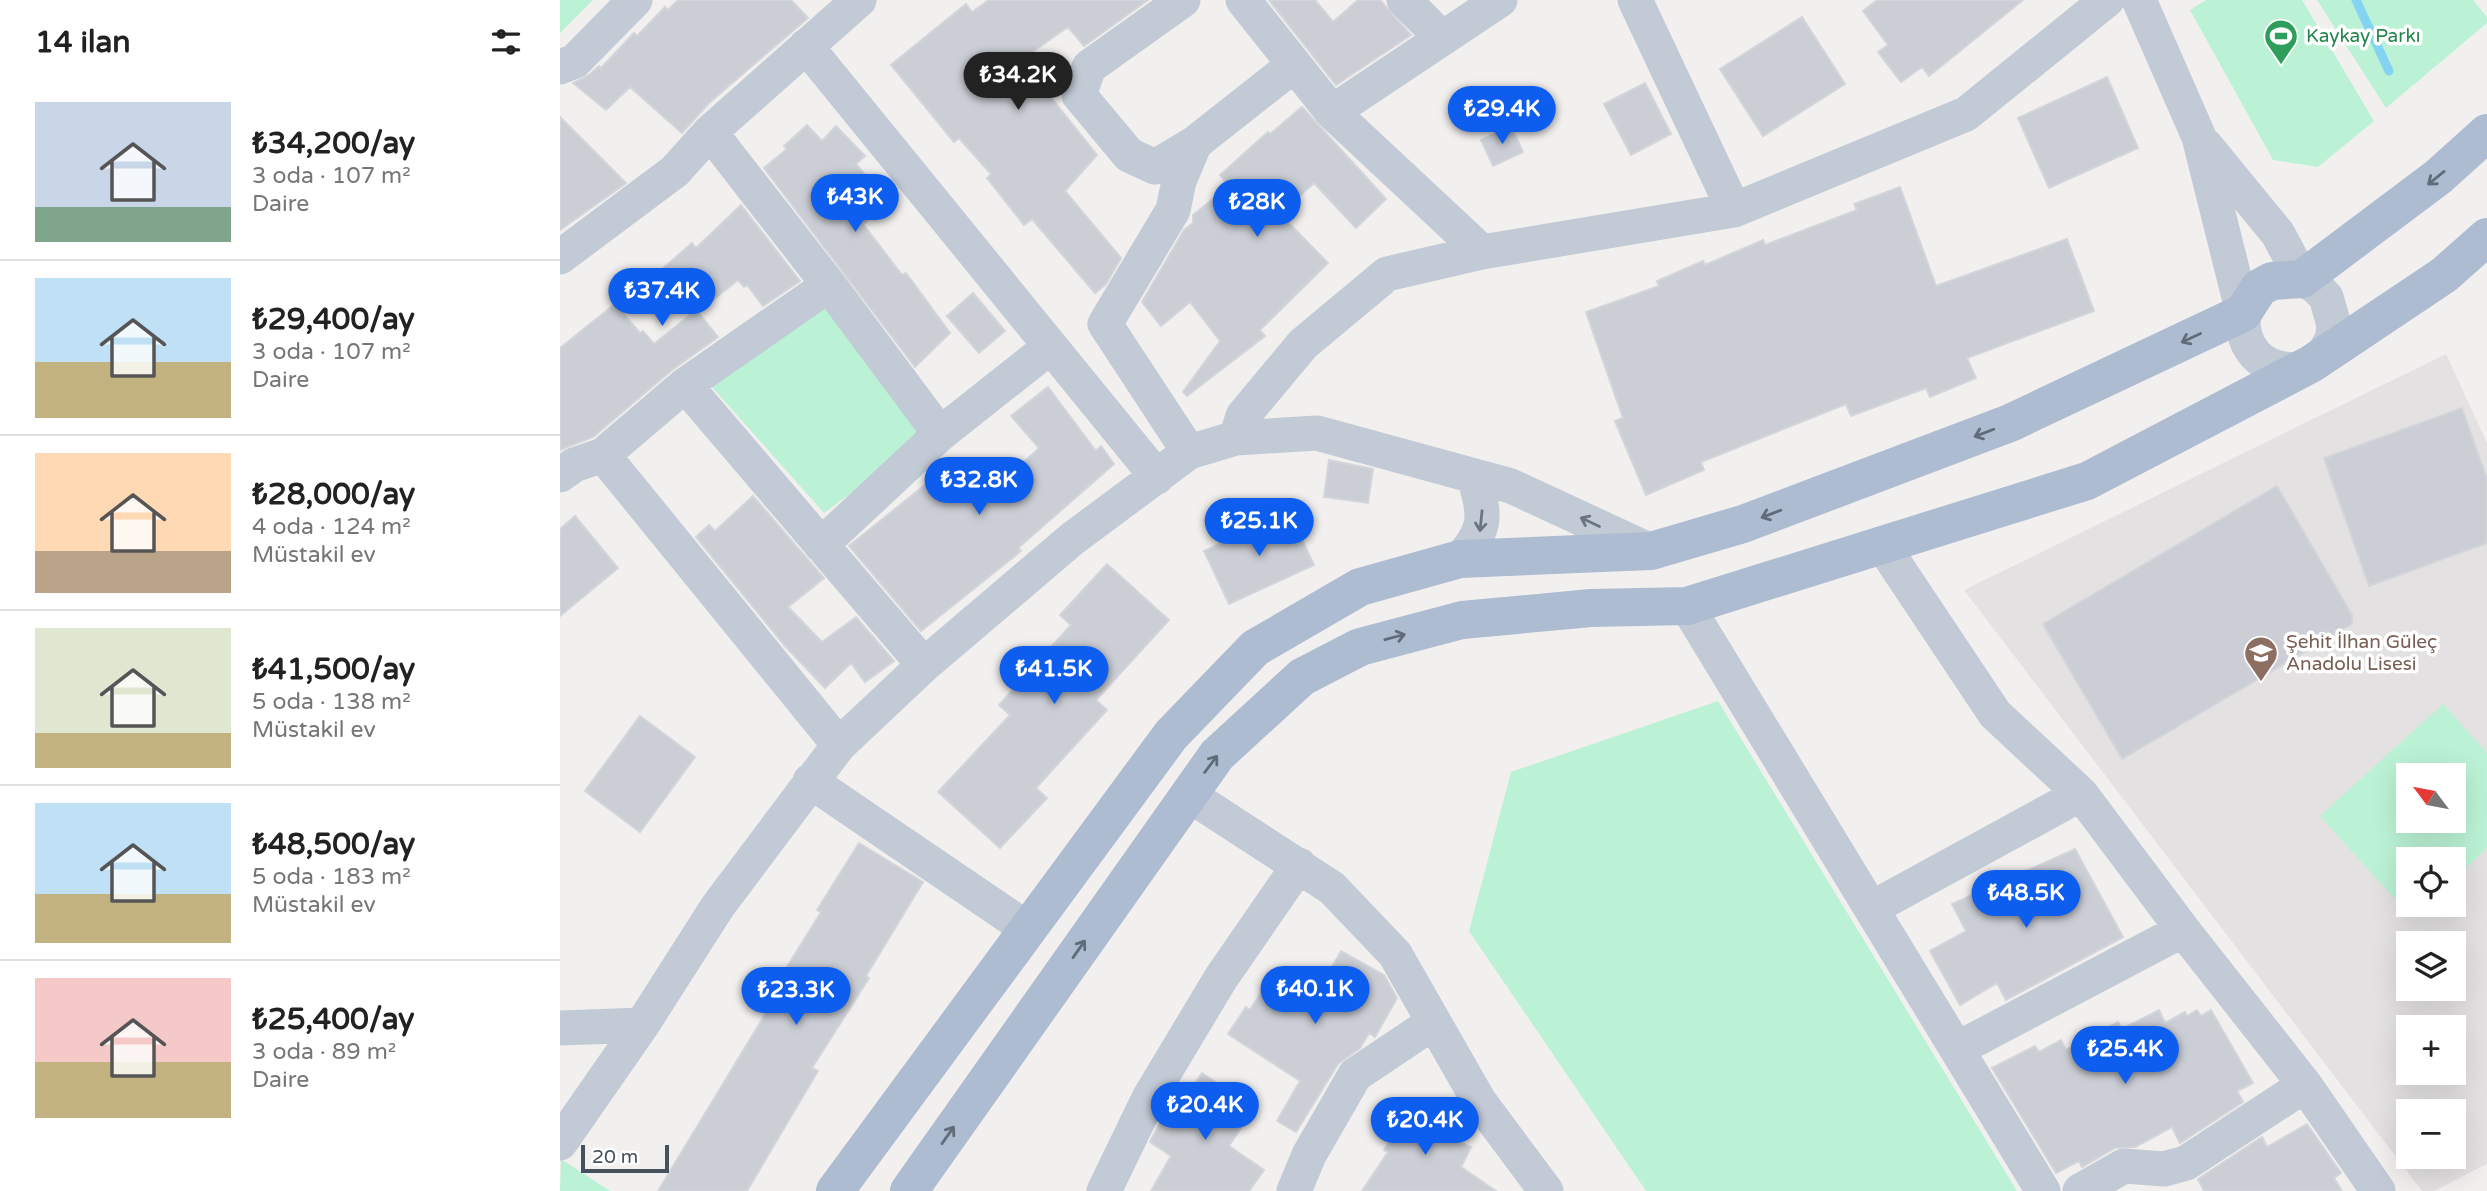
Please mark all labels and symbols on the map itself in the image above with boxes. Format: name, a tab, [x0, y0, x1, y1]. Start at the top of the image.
sports icon: Kaykay Parkı	[2262, 17, 2300, 66]
place label: Kaykay Parkı	[2306, 25, 2421, 47]
pin: ₺34.2K	[961, 52, 1075, 112]
pin: ₺29.4K	[1445, 86, 1559, 146]
one-way arrow	[2427, 171, 2446, 186]
pin: ₺43K	[814, 174, 896, 234]
pin: ₺28K	[1216, 180, 1298, 239]
pin: ₺37.4K	[605, 268, 719, 328]
one-way arrow	[2181, 332, 2202, 345]
one-way arrow	[1974, 428, 1996, 440]
pin: ₺32.8K	[922, 458, 1036, 517]
pin: ₺25.1K	[1202, 498, 1316, 558]
one-way arrow	[1761, 508, 1783, 521]
one-way arrow	[1474, 509, 1487, 532]
one-way arrow	[1579, 515, 1601, 528]
one-way arrow	[1384, 630, 1406, 643]
place label: Şehit İlhan Güleç Anadolu Lisesi	[2286, 631, 2437, 675]
school or university icon: Şehit İlhan Güleç Anadolu Lisesi	[2242, 634, 2280, 683]
pin: ₺41.5K	[997, 646, 1111, 706]
one-way arrow	[1204, 755, 1219, 774]
north arrow	[2396, 763, 2466, 833]
pin: ₺48.5K	[1969, 870, 2083, 930]
one-way arrow	[1072, 940, 1086, 959]
pin: ₺40.1K	[1258, 967, 1372, 1026]
pin: ₺23.3K	[739, 968, 853, 1027]
pin: ₺25.4K	[2068, 1026, 2182, 1086]
pin: ₺20.4K	[1148, 1082, 1262, 1142]
pin: ₺20.4K	[1368, 1098, 1482, 1157]
one-way arrow	[941, 1126, 955, 1145]
scale bar	[581, 1142, 668, 1174]

